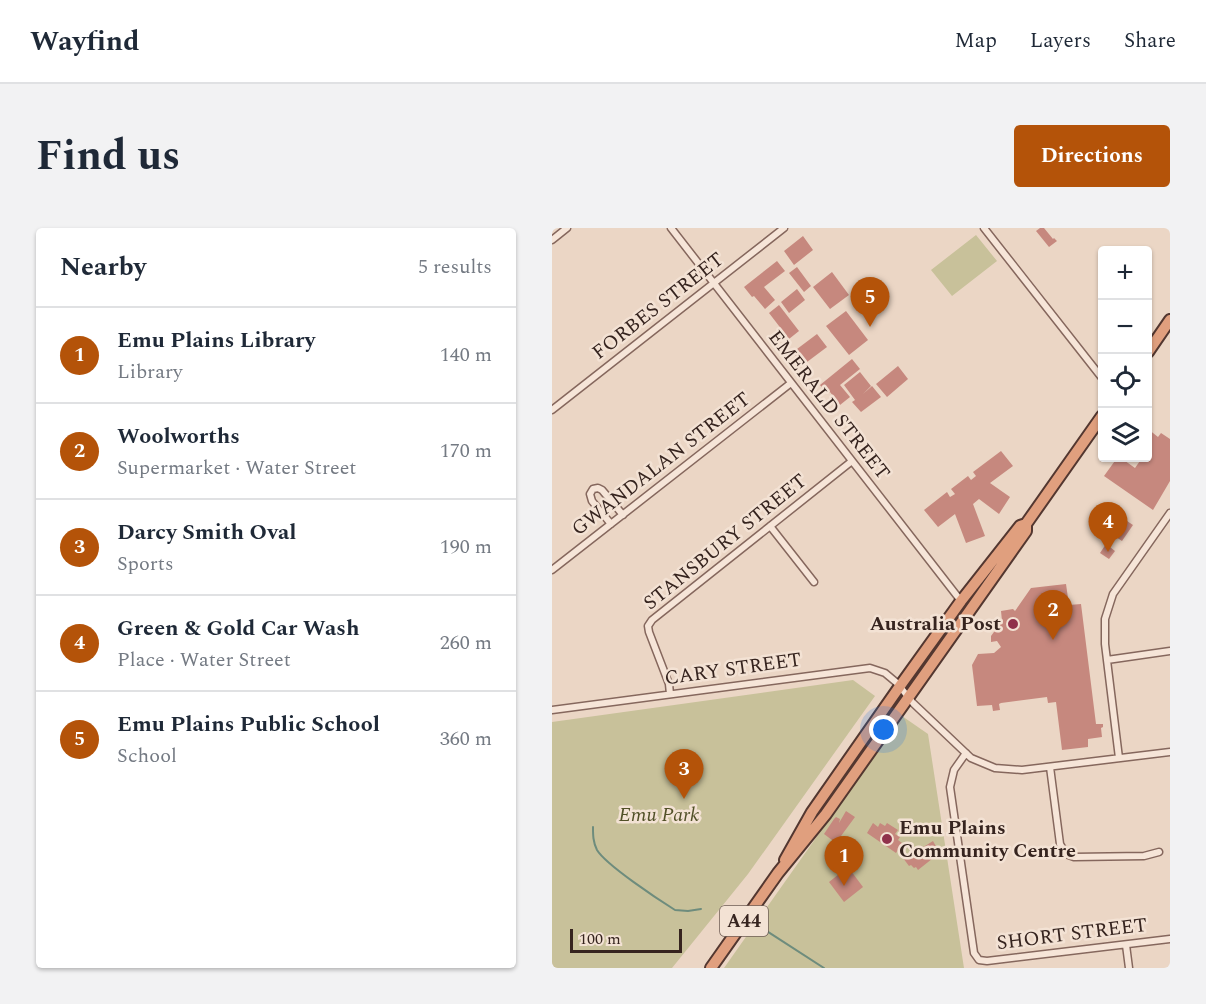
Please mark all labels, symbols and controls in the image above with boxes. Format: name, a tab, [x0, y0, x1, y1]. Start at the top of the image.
text: Wayfind	[30, 20, 139, 63]
text: Map	[955, 25, 997, 57]
text: Layers	[1030, 25, 1091, 57]
text: Share	[1124, 25, 1176, 57]
text: Find us	[36, 125, 180, 188]
button: Directions	[1014, 125, 1170, 187]
street label: FORBES STREET	[586, 245, 730, 367]
map controls	[1098, 246, 1152, 462]
button: +	[1098, 246, 1152, 300]
text: Nearby	[60, 247, 146, 287]
text: 5 results	[418, 252, 492, 282]
pin: 5	[850, 278, 890, 327]
button: −	[1098, 300, 1152, 354]
text: Emu Plains Library	[117, 324, 315, 357]
street label: EMERALD STREET	[761, 324, 897, 486]
text: 1	[74, 340, 85, 370]
text: 140 m	[440, 340, 492, 370]
button: locate	[1098, 354, 1152, 408]
text: Library	[117, 357, 183, 387]
street label: GWANDALAN STREET	[565, 385, 757, 543]
button: layers	[1098, 408, 1152, 462]
text: Woolworths	[117, 420, 240, 453]
text: 2	[74, 436, 85, 466]
text: 170 m	[440, 436, 492, 466]
text: Supermarket · Water Street	[117, 453, 356, 483]
street label: STANSBURY STREET	[637, 466, 813, 618]
pin: 4	[1088, 502, 1128, 552]
text: Darcy Smith Oval	[117, 516, 296, 549]
text: 3	[74, 532, 85, 562]
text: 190 m	[440, 532, 492, 562]
text: Sports	[117, 549, 174, 579]
pin: 2	[1034, 590, 1072, 640]
place label: Australia Post	[870, 609, 1001, 639]
text: Green & Gold Car Wash	[117, 612, 360, 645]
marker: Australia Post	[1006, 617, 1020, 631]
text: 4	[74, 628, 85, 658]
text: 260 m	[440, 628, 492, 658]
text: Place · Water Street	[117, 645, 291, 675]
street label: CARY STREET	[663, 645, 803, 693]
text: Emu Plains Public School	[117, 708, 380, 741]
your location	[869, 715, 898, 744]
text: 5	[74, 724, 85, 754]
text: 360 m	[440, 724, 492, 754]
text: School	[117, 741, 177, 771]
pin: 3	[664, 750, 704, 799]
park label: Emu Park	[619, 800, 700, 830]
place label: Emu Plains Community Centre	[899, 813, 1076, 866]
marker: Emu Plains Community Centre	[880, 832, 894, 846]
pin: 1	[824, 836, 864, 886]
road number: A44	[720, 906, 768, 936]
street label: SHORT STREET	[995, 910, 1149, 958]
scale bar	[570, 926, 682, 954]
text: 100 m	[579, 927, 621, 951]

